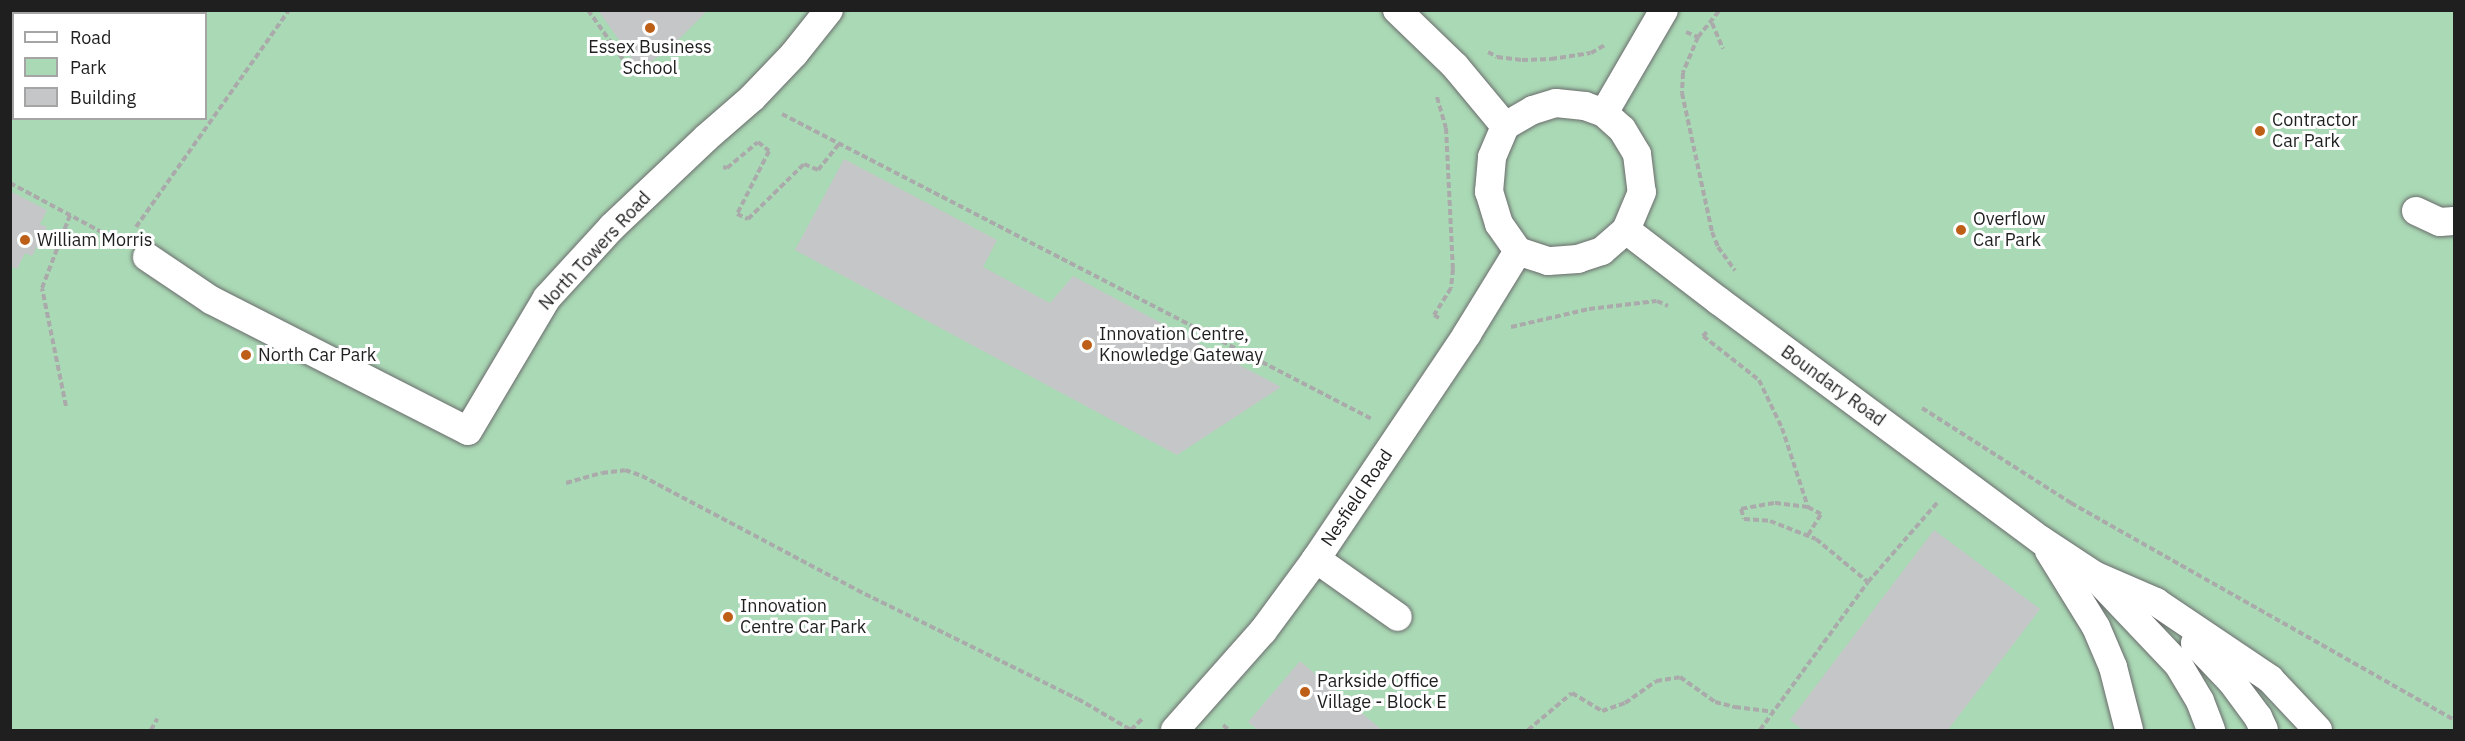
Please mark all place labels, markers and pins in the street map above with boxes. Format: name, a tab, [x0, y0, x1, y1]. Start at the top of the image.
marker: Essex Business School	[643, 21, 657, 35]
place label: Essex Business School	[588, 37, 712, 80]
place label: Contractor Car Park	[2272, 110, 2358, 152]
marker: Contractor Car Park	[2253, 124, 2267, 138]
place label: Overflow Car Park	[1973, 209, 2046, 252]
marker: Overflow Car Park	[1954, 223, 1968, 237]
place label: William Morris	[37, 229, 152, 251]
marker: William Morris	[18, 233, 32, 247]
place label: Innovation Centre, Knowledge Gateway	[1099, 324, 1263, 366]
marker: Innovation Centre, Knowledge Gateway	[1080, 338, 1094, 352]
place label: North Car Park	[258, 344, 376, 366]
marker: North Car Park	[239, 348, 253, 362]
place label: Innovation Centre Car Park	[740, 596, 866, 638]
marker: Innovation Centre Car Park	[721, 610, 735, 624]
place label: Parkside Office Village - Block E	[1317, 671, 1447, 714]
marker: Parkside Office Village - Block E	[1298, 685, 1312, 699]

